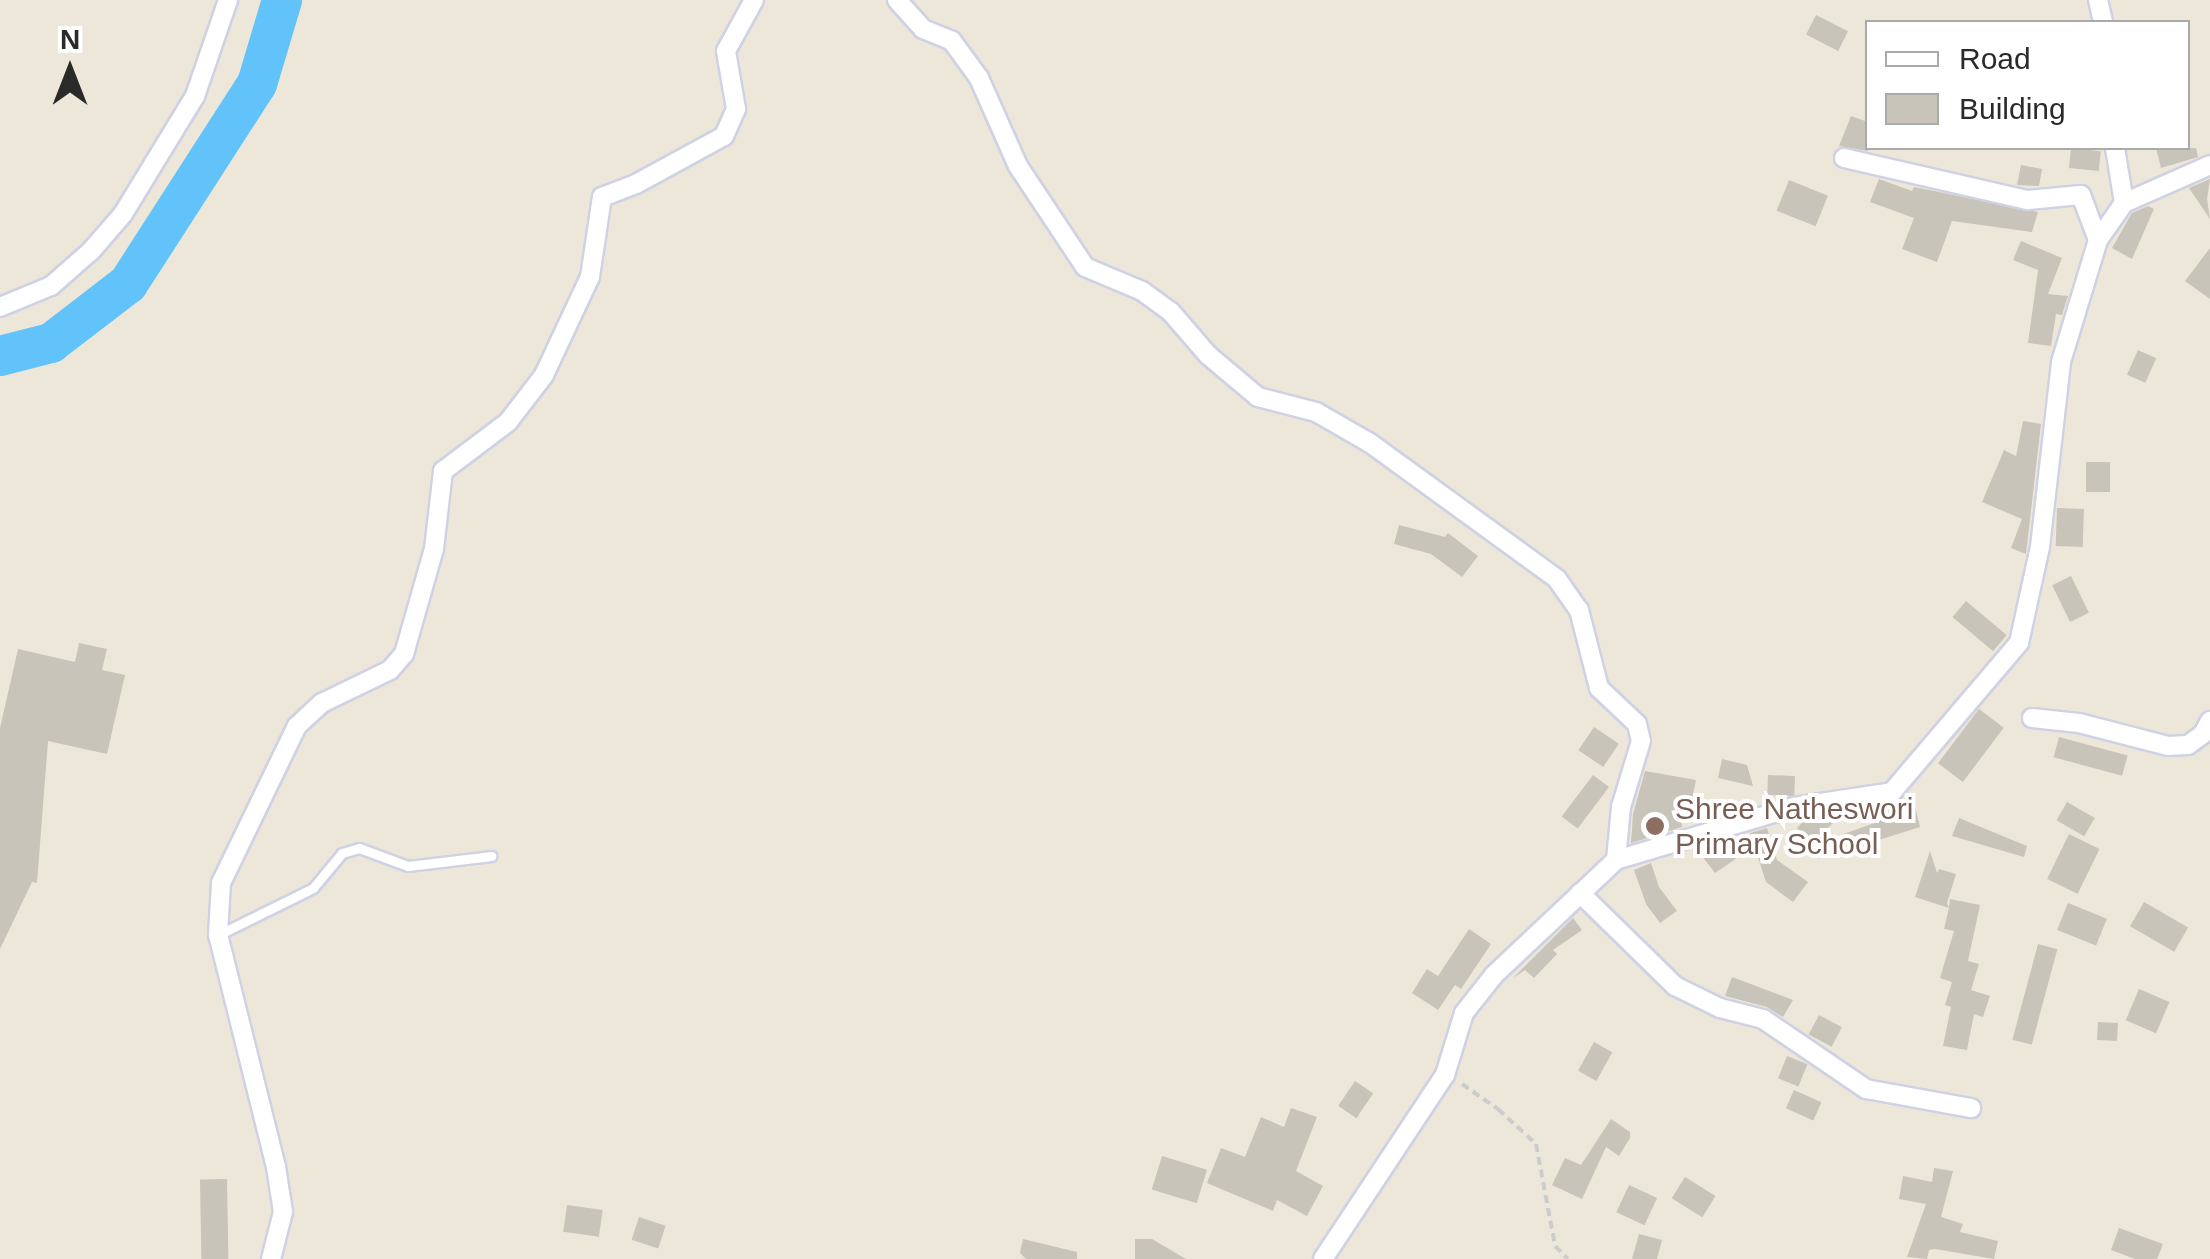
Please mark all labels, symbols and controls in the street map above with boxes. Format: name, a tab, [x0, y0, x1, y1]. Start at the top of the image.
north arrow	[20, 20, 120, 120]
legend	[1865, 20, 2190, 150]
text: N	[60, 24, 80, 55]
text: Road	[1959, 42, 2031, 75]
text: Building	[1959, 92, 2066, 125]
place label: Shree Natheswori Primary School	[1675, 791, 1913, 862]
marker: Shree Natheswori Primary School	[1644, 815, 1666, 837]

